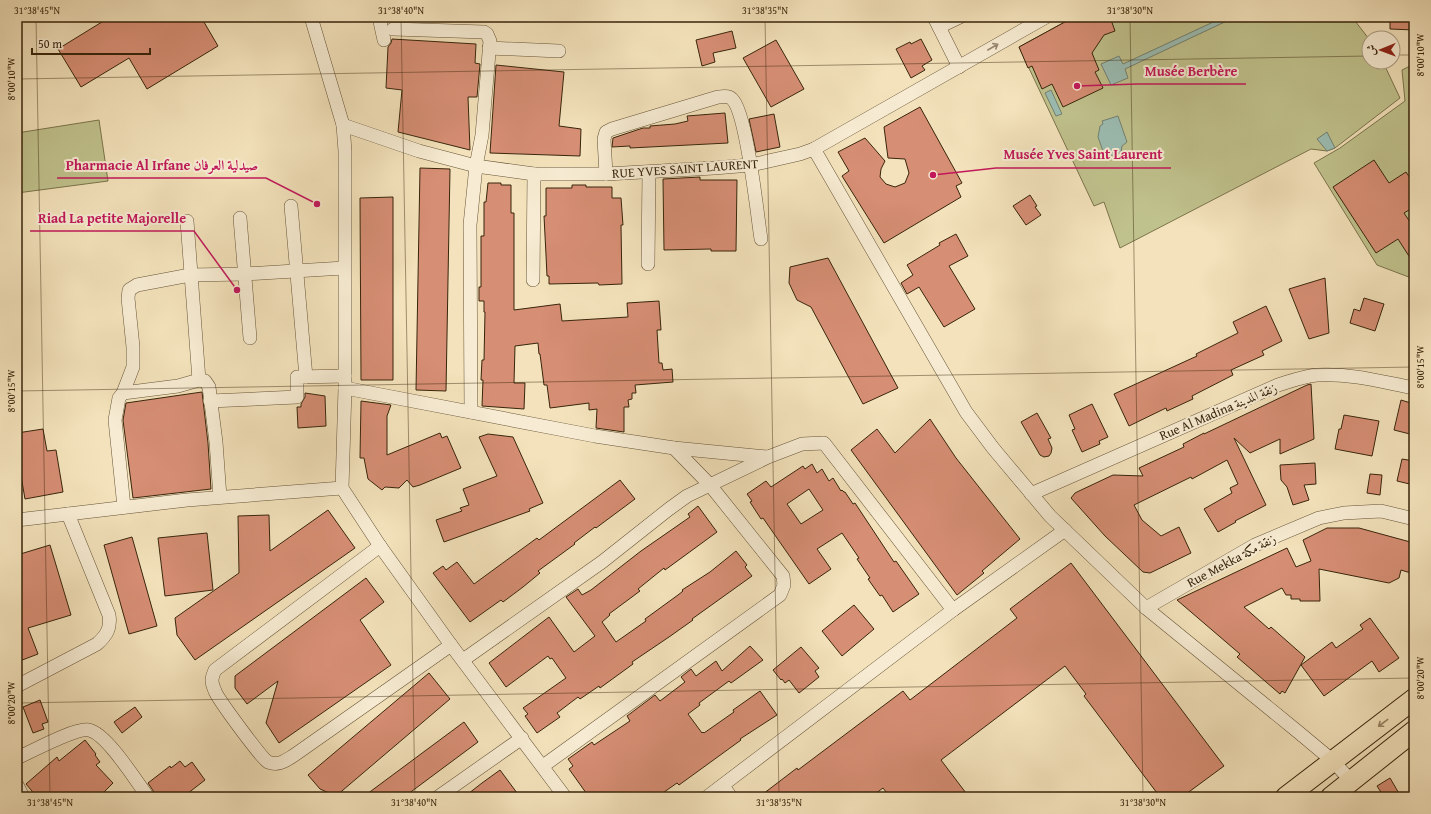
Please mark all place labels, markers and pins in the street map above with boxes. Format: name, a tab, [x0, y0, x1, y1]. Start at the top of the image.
callout: Musée Berbère	[1137, 58, 1246, 84]
callout: Musée Yves Saint Laurent	[996, 142, 1171, 168]
callout: Pharmacie Al Irfane صيدلية العرفان	[57, 152, 266, 178]
callout: Riad La petite Majorelle	[30, 205, 194, 231]

